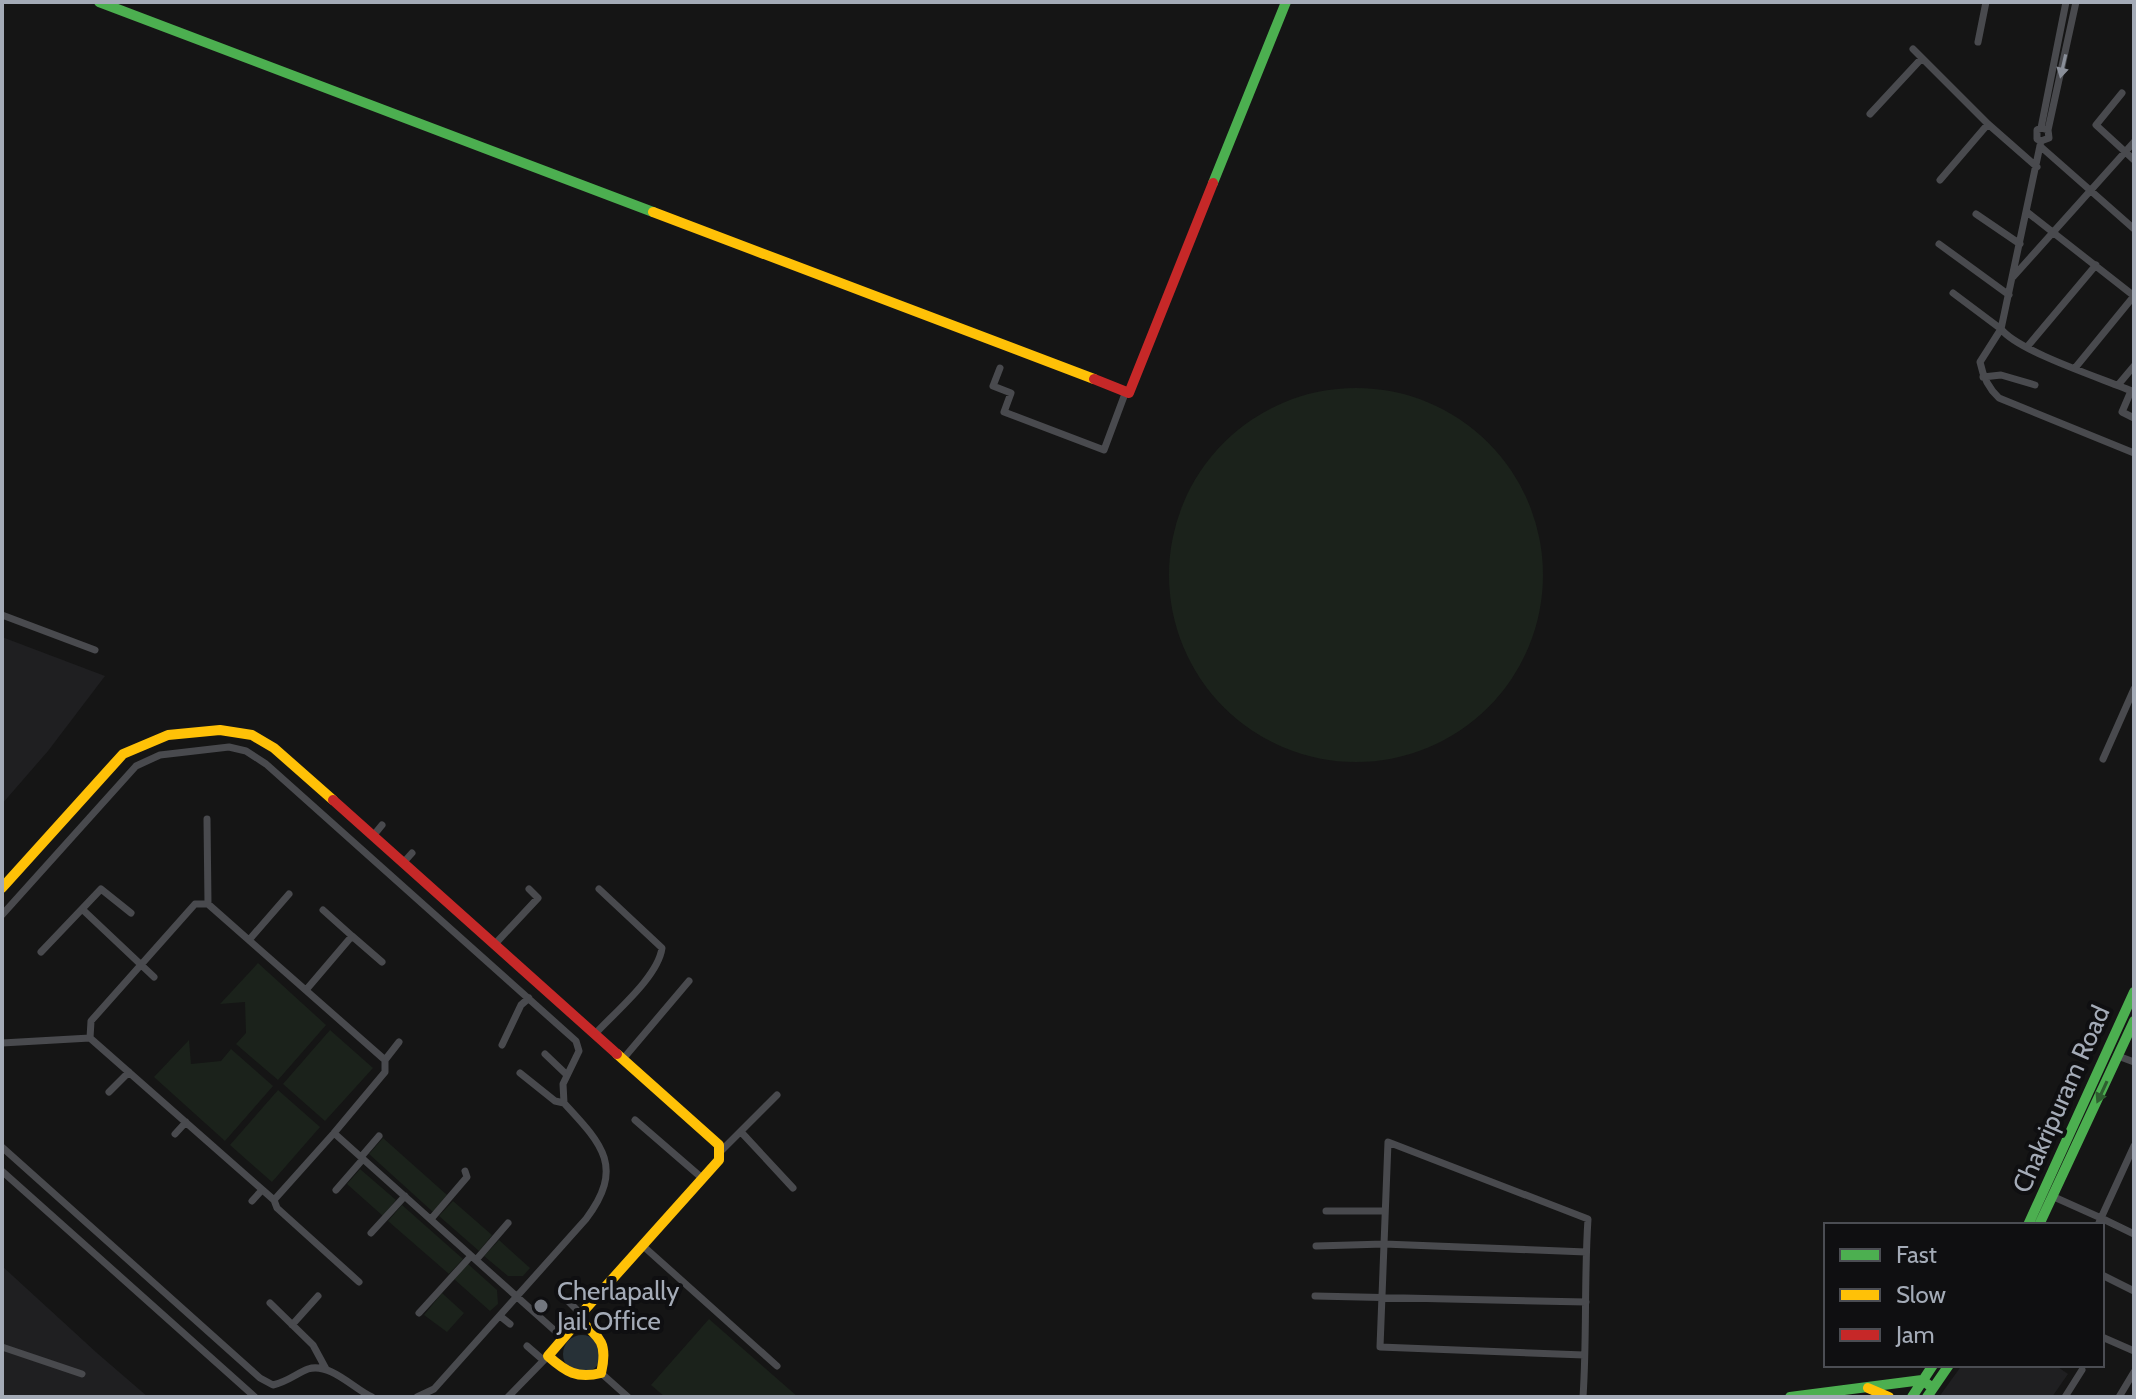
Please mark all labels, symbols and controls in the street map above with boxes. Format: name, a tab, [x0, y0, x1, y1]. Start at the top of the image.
one-way arrow	[2056, 54, 2069, 79]
street label: Chakripuram Road	[2005, 1000, 2117, 1198]
one-way arrow	[2095, 1080, 2108, 1103]
legend	[1824, 1223, 2104, 1367]
text: Fast	[1896, 1240, 1937, 1269]
place label: Cherlapally Jail Office	[556, 1275, 679, 1337]
text: Slow	[1896, 1280, 1946, 1309]
marker: Cherlapally Jail Office	[532, 1297, 550, 1315]
text: Jam	[1895, 1320, 1934, 1349]

